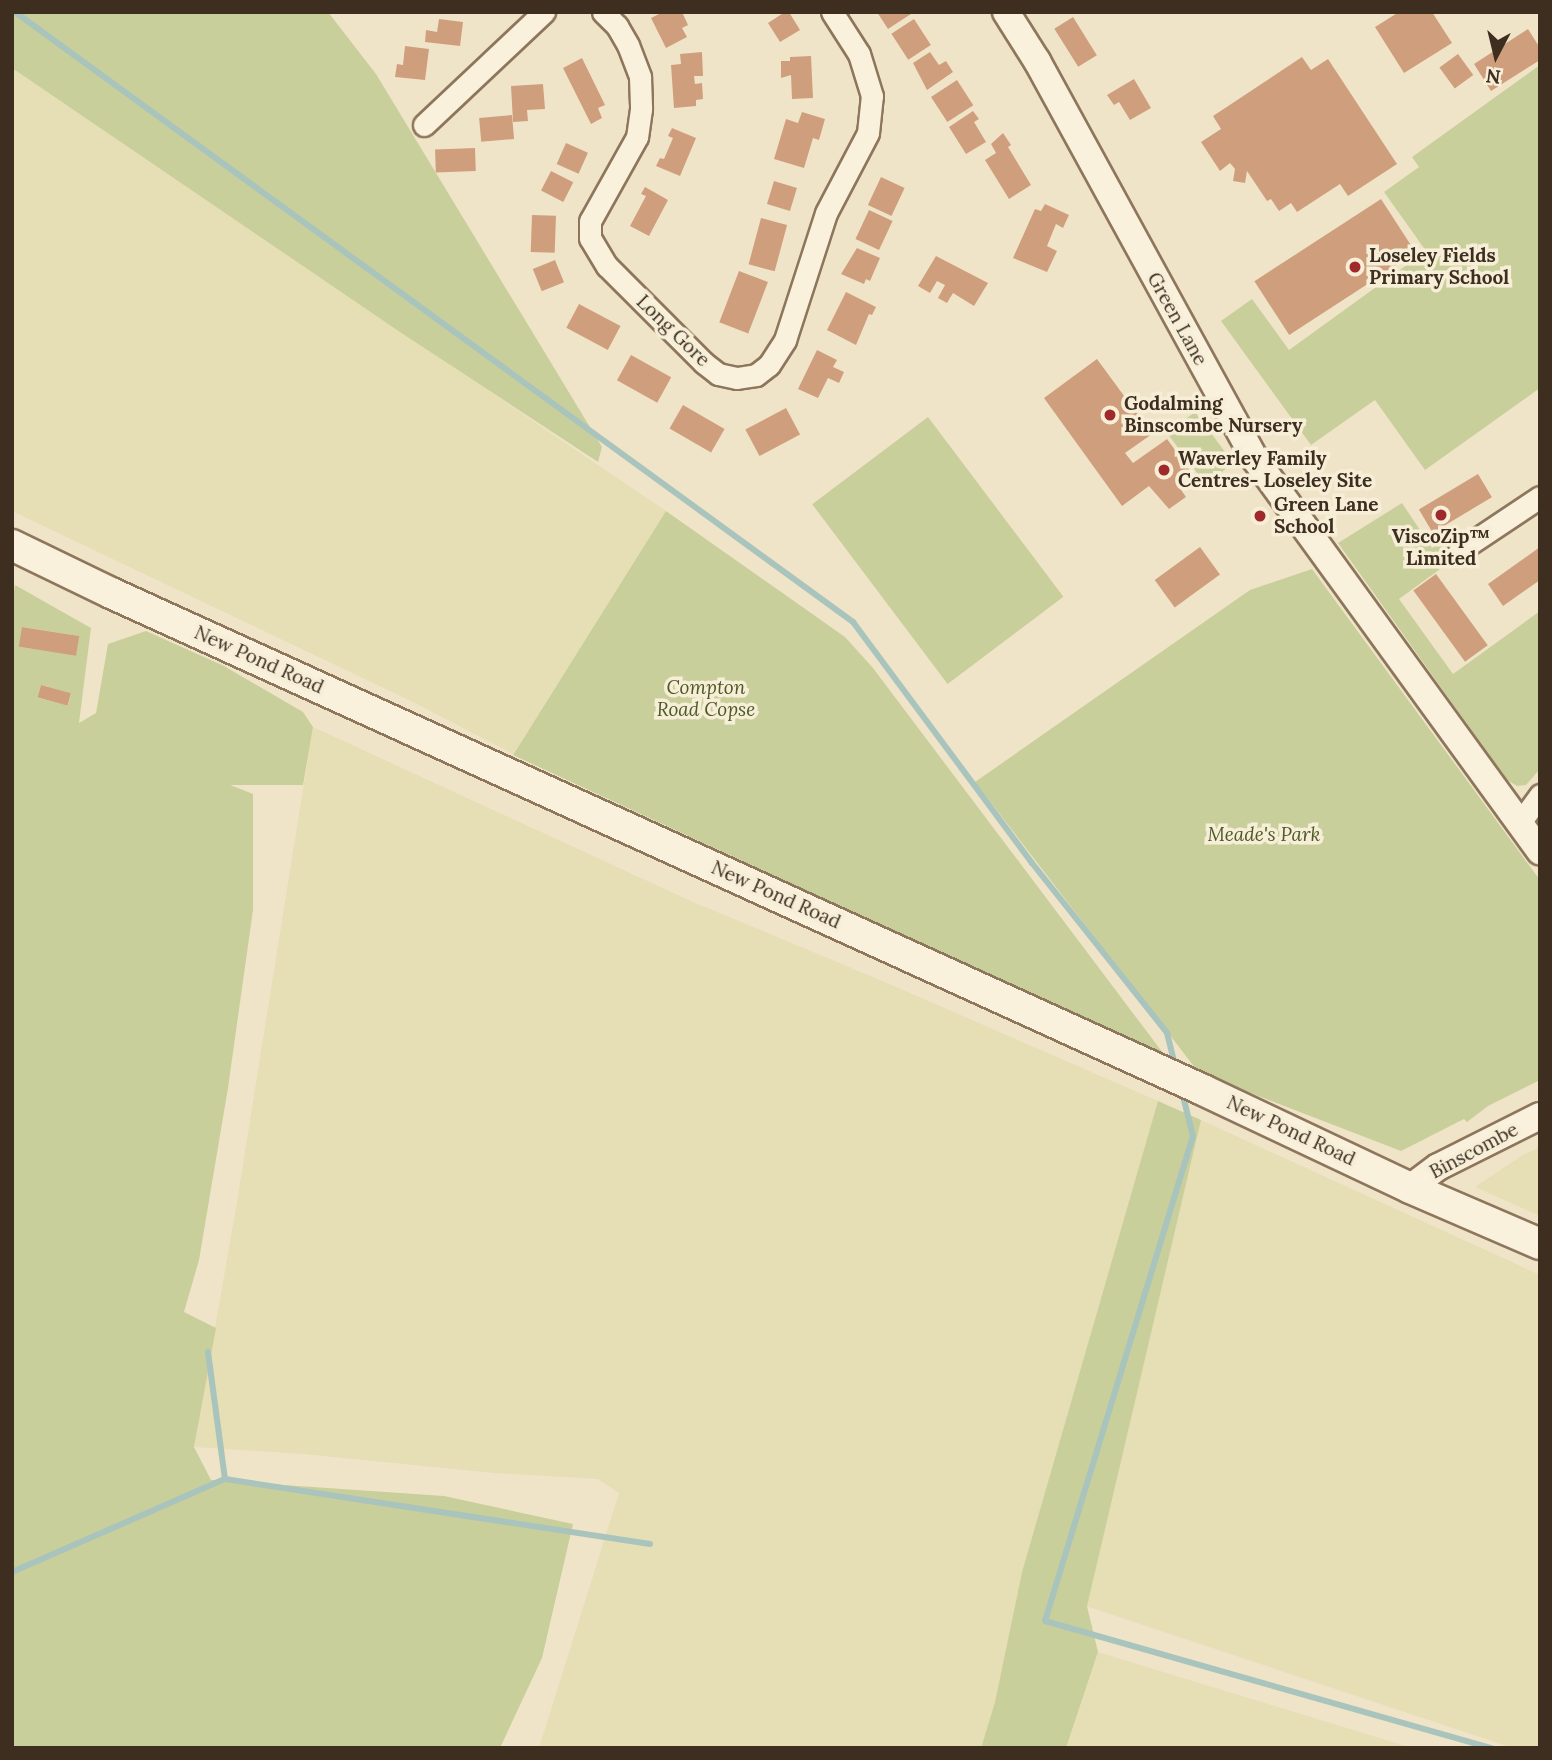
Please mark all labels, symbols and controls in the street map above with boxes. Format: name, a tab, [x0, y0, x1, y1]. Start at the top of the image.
north arrow	[1461, 21, 1531, 91]
text: N	[1485, 64, 1502, 90]
place label: Loseley Fields Primary School	[1369, 245, 1509, 289]
marker: Loseley Fields Primary School	[1347, 259, 1363, 275]
street label: Green Lane	[1142, 269, 1212, 369]
street label: Long Gore	[632, 290, 714, 372]
place label: Godalming Binscombe Nursery	[1124, 393, 1302, 437]
marker: Godalming Binscombe Nursery	[1102, 407, 1118, 423]
place label: Waverley Family Centres- Loseley Site	[1178, 448, 1372, 492]
marker: Waverley Family Centres- Loseley Site	[1156, 462, 1172, 478]
place label: Green Lane School	[1274, 494, 1379, 538]
marker: ViscoZip™ Limited	[1433, 507, 1449, 523]
marker: Green Lane School	[1252, 508, 1268, 524]
place label: ViscoZip™ Limited	[1392, 526, 1490, 570]
street label: New Pond Road	[191, 621, 327, 699]
park label: Compton Road Copse	[657, 677, 755, 721]
park label: Meade's Park	[1208, 824, 1320, 846]
street label: New Pond Road	[708, 856, 844, 934]
street label: New Pond Road	[1223, 1091, 1359, 1171]
street label: Binscombe	[1426, 1118, 1522, 1184]

